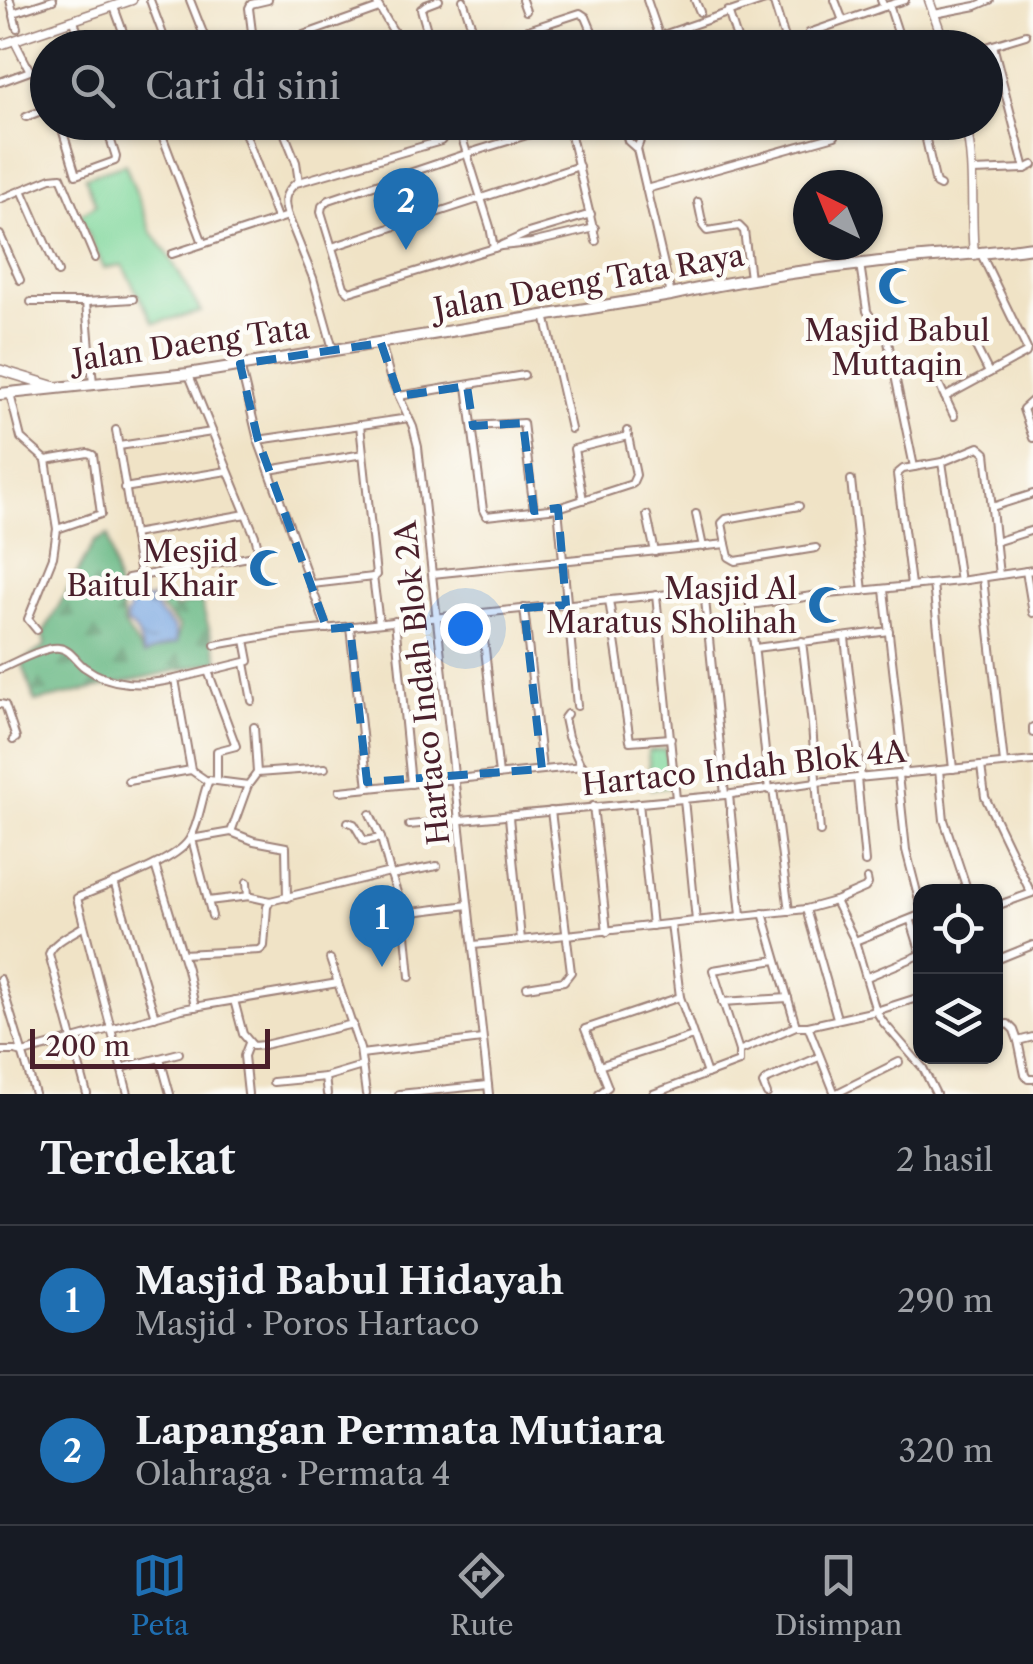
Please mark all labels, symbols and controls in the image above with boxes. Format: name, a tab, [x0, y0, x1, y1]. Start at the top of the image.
search box	[30, 30, 1003, 140]
icon: search	[65, 58, 120, 113]
text: Cari di sini	[145, 62, 340, 109]
pin: 2	[374, 168, 438, 250]
north arrow	[793, 170, 883, 260]
street label: Jalan Daeng Tata Raya	[427, 236, 747, 328]
mosque icon: Masjid Babul Muttaqin	[876, 265, 918, 307]
street label: Jalan Daeng Tata	[67, 309, 312, 379]
place label: Masjid Babul Muttaqin	[804, 312, 990, 383]
street label: Hartaco Indah Blok 2A	[386, 518, 457, 847]
place label: Mesjid Baitul Khair	[66, 533, 238, 604]
mosque icon: Mesjid Baitul Khair	[247, 547, 289, 589]
place label: Masjid Al Maratus Sholihah	[546, 570, 797, 641]
mosque icon: Masjid Al Maratus Sholihah	[806, 584, 848, 626]
your location	[440, 603, 491, 654]
street label: Hartaco Indah Blok 4A	[580, 732, 909, 803]
pin: 1	[350, 884, 414, 967]
map controls	[913, 884, 1003, 1064]
button: locate	[913, 884, 1003, 974]
button: layers	[913, 974, 1003, 1064]
scale bar	[30, 1024, 270, 1068]
text: 200 m	[45, 1029, 130, 1063]
text: Terdekat	[40, 1133, 235, 1185]
text: 2 hasil	[896, 1140, 993, 1179]
text: Masjid Babul Hidayah	[135, 1257, 564, 1304]
text: 1	[65, 1281, 80, 1320]
text: 290 m	[897, 1281, 993, 1320]
text: Masjid · Poros Hartaco	[135, 1304, 479, 1343]
text: Lapangan Permata Mutiara	[135, 1407, 665, 1454]
text: 2	[63, 1431, 82, 1470]
text: 320 m	[898, 1431, 993, 1470]
text: Olahraga · Permata 4	[135, 1454, 450, 1493]
tab: Peta	[131, 1548, 189, 1642]
tab: Rute	[450, 1548, 513, 1642]
tab: Disimpan	[775, 1548, 902, 1642]

